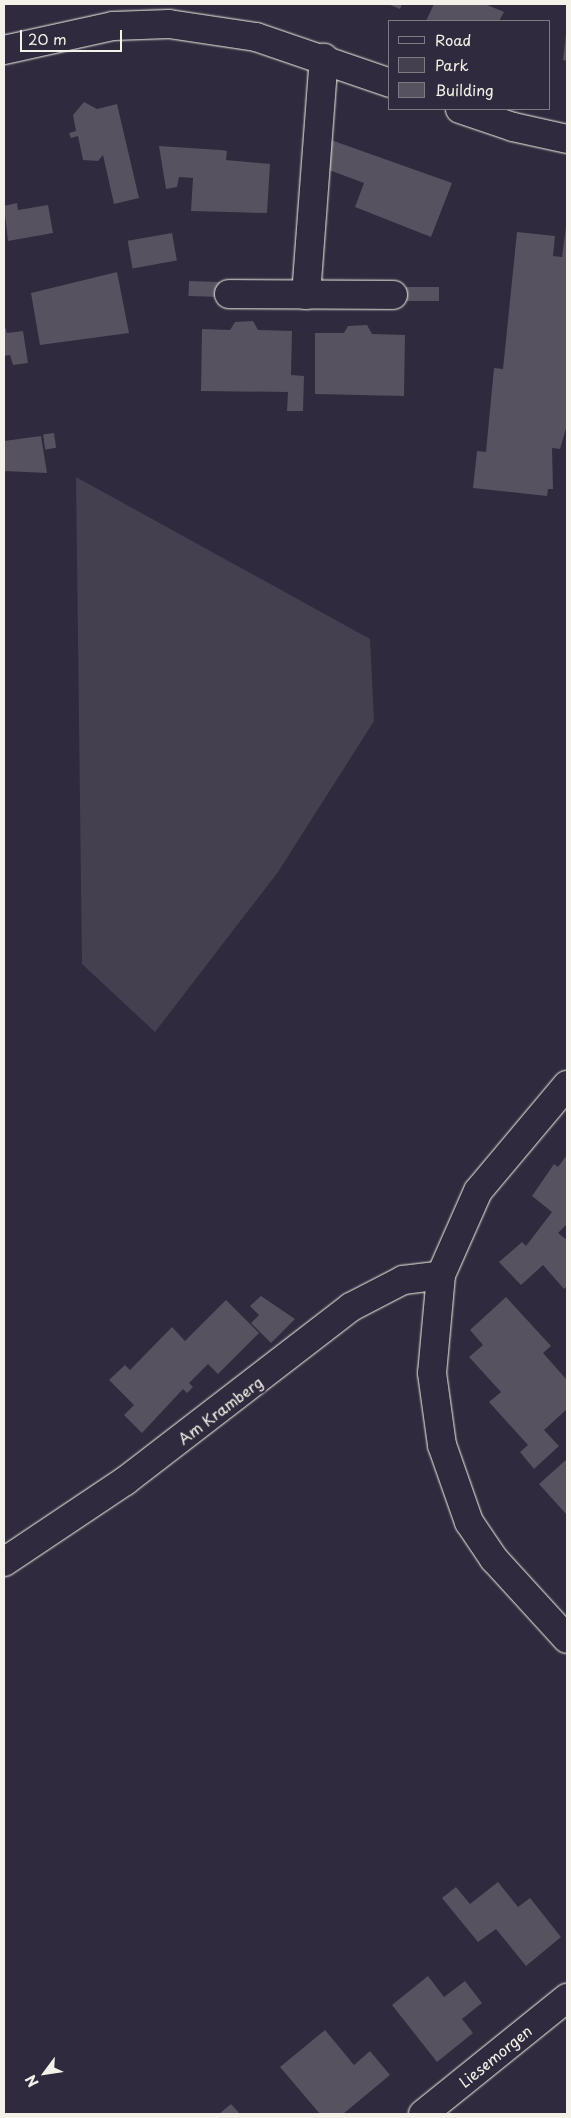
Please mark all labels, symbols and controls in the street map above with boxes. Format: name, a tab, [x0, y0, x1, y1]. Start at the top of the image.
scale bar	[22, 20, 125, 52]
legend	[388, 20, 551, 110]
text: 20 m	[28, 27, 67, 50]
text: Road	[435, 28, 471, 51]
text: Park	[435, 53, 469, 76]
text: Building	[435, 78, 494, 101]
street label: Am Kramberg	[174, 1372, 266, 1448]
street label: Liesemorgen	[455, 2021, 535, 2091]
north arrow	[20, 2048, 70, 2098]
text: N	[20, 2071, 44, 2091]

